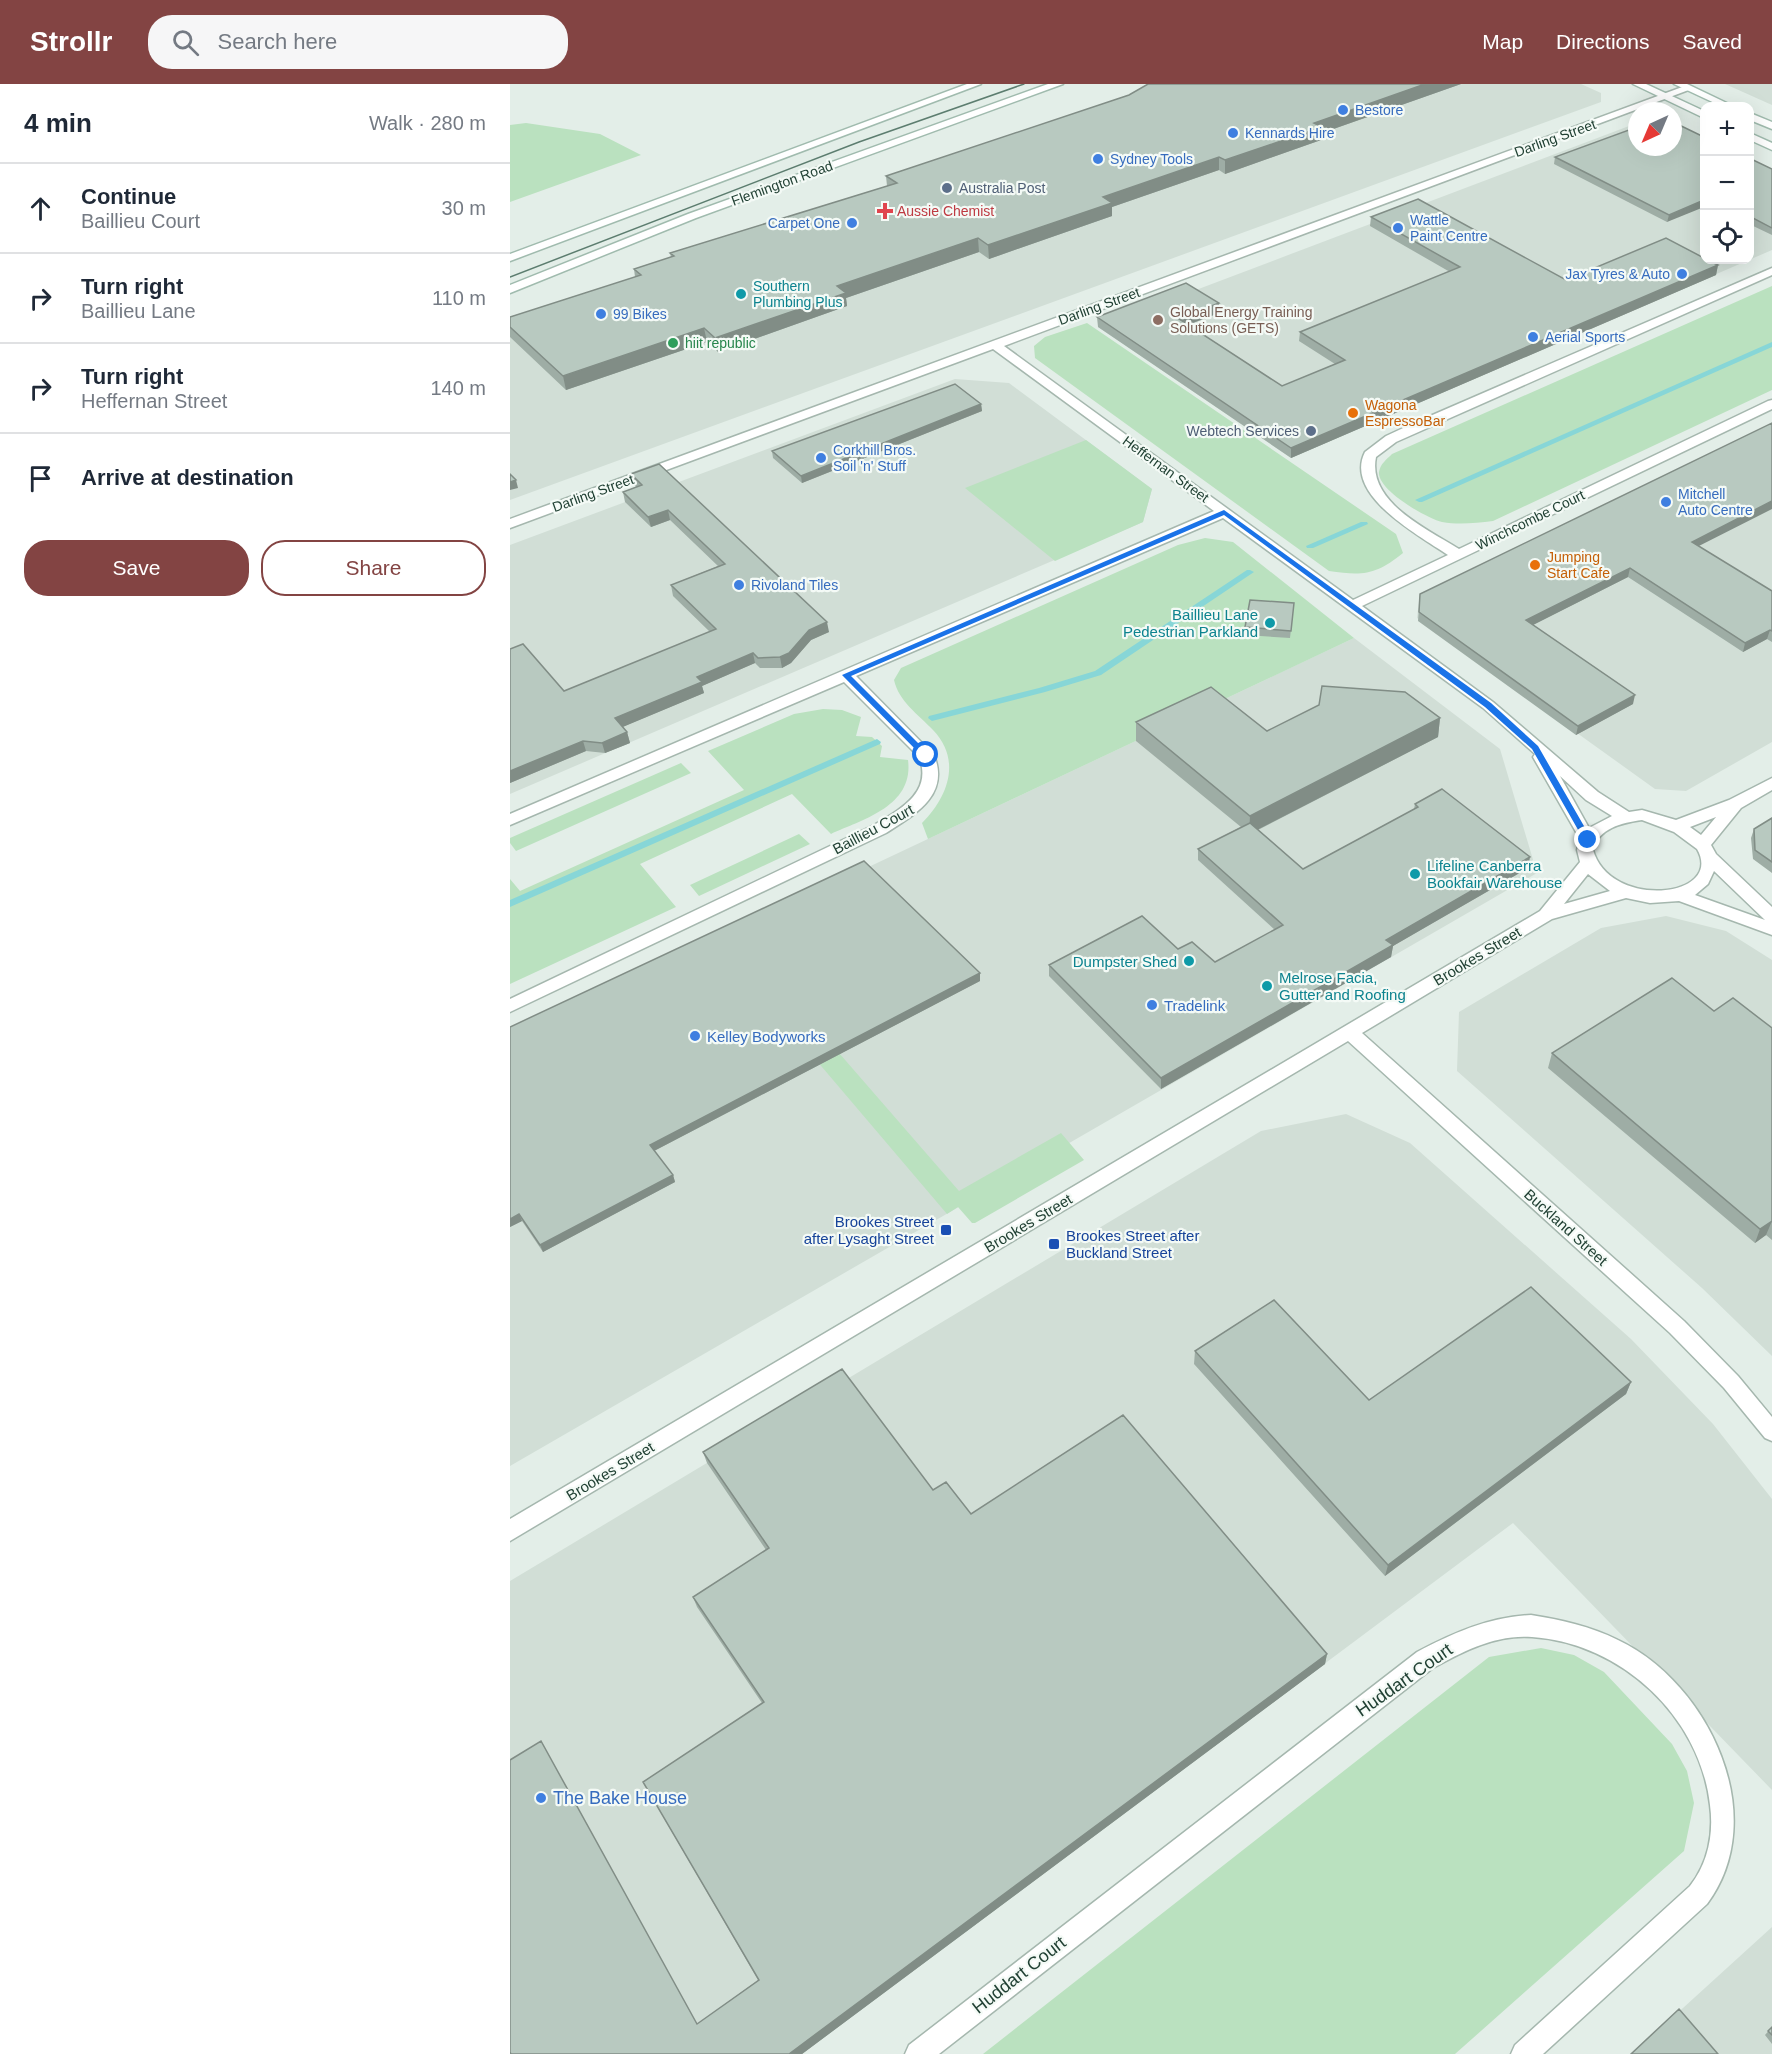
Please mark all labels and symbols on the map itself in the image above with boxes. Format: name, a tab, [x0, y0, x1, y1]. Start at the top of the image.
place label: Bestore	[1355, 102, 1403, 118]
north arrow	[1628, 102, 1682, 156]
marker: Bestore	[1336, 103, 1350, 117]
street label: Darling Street	[1512, 116, 1598, 160]
place label: Kennards Hire	[1245, 125, 1335, 141]
marker: Kennards Hire	[1226, 126, 1240, 140]
place label: Sydney Tools	[1110, 151, 1193, 167]
marker: Sydney Tools	[1091, 152, 1105, 166]
street label: Flemington Road	[729, 157, 835, 209]
place label: Australia Post	[959, 180, 1045, 196]
marker: Australia Post	[940, 181, 954, 195]
place label: Aussie Chemist	[897, 203, 994, 219]
marker: Aussie Chemist	[878, 204, 892, 218]
place label: Wattle Paint Centre	[1410, 212, 1488, 244]
place label: Carpet One	[768, 215, 840, 231]
marker: Carpet One	[845, 216, 859, 230]
marker: Wattle Paint Centre	[1391, 221, 1405, 235]
place label: Jax Tyres & Auto	[1565, 266, 1670, 282]
marker: Jax Tyres & Auto	[1675, 267, 1689, 281]
place label: Southern Plumbing Plus	[753, 278, 843, 310]
street label: Darling Street	[1056, 284, 1142, 328]
marker: Southern Plumbing Plus	[734, 287, 748, 301]
place label: Global Energy Training Solutions (GETS)	[1170, 304, 1312, 336]
place label: 99 Bikes	[613, 306, 667, 322]
marker: 99 Bikes	[594, 307, 608, 321]
marker: Global Energy Training Solutions (GETS)	[1151, 313, 1165, 327]
place label: Aerial Sports	[1545, 329, 1625, 345]
marker: Aerial Sports	[1526, 330, 1540, 344]
place label: hiit republic	[685, 335, 756, 351]
marker: hiit republic	[666, 336, 680, 350]
place label: Wagona EspressoBar	[1365, 397, 1445, 429]
marker: Wagona EspressoBar	[1346, 406, 1360, 420]
place label: Webtech Services	[1186, 423, 1299, 439]
marker: Webtech Services	[1304, 424, 1318, 438]
street label: Heffernan Street	[1120, 432, 1212, 506]
place label: Corkhill Bros. Soil 'n' Stuff	[833, 442, 916, 474]
marker: Corkhill Bros. Soil 'n' Stuff	[814, 451, 828, 465]
street label: Darling Street	[550, 471, 636, 515]
place label: Mitchell Auto Centre	[1678, 486, 1753, 518]
street label: Winchcombe Court	[1473, 487, 1587, 553]
marker: Mitchell Auto Centre	[1659, 495, 1673, 509]
place label: Jumping Start Cafe	[1547, 549, 1610, 581]
marker: Jumping Start Cafe	[1528, 558, 1542, 572]
place label: Rivoland Tiles	[751, 577, 838, 593]
marker: Rivoland Tiles	[732, 578, 746, 592]
place label: Baillieu Lane Pedestrian Parkland	[1123, 606, 1258, 640]
marker: Baillieu Lane Pedestrian Parkland	[1263, 616, 1277, 630]
route start	[912, 741, 938, 767]
street label: Baillieu Court	[830, 800, 917, 857]
route end	[1574, 826, 1600, 852]
place label: Lifeline Canberra Bookfair Warehouse	[1427, 857, 1562, 891]
marker: Lifeline Canberra Bookfair Warehouse	[1408, 867, 1422, 881]
street label: Brookes Street	[1430, 923, 1525, 989]
place label: Dumpster Shed	[1073, 953, 1177, 970]
marker: Dumpster Shed	[1182, 954, 1196, 968]
place label: Melrose Facia, Gutter and Roofing	[1279, 969, 1406, 1003]
marker: Melrose Facia, Gutter and Roofing	[1260, 979, 1274, 993]
place label: Tradelink	[1164, 997, 1226, 1014]
marker: Tradelink	[1145, 998, 1159, 1012]
place label: Kelley Bodyworks	[707, 1028, 825, 1045]
marker: Kelley Bodyworks	[688, 1029, 702, 1043]
street label: Buckland Street	[1521, 1185, 1612, 1269]
street label: Brookes Street	[981, 1190, 1076, 1256]
place label: Brookes Street after Lysaght Street	[804, 1213, 935, 1247]
marker: Brookes Street after Lysaght Street	[939, 1223, 953, 1237]
place label: Brookes Street after Buckland Street	[1066, 1227, 1199, 1261]
marker: Brookes Street after Buckland Street	[1047, 1237, 1061, 1251]
street label: Brookes Street	[563, 1438, 658, 1504]
street label: Huddart Court	[1352, 1639, 1456, 1721]
place label: The Bake House	[553, 1788, 687, 1808]
marker: The Bake House	[534, 1791, 548, 1805]
street label: Huddart Court	[968, 1932, 1070, 2018]

